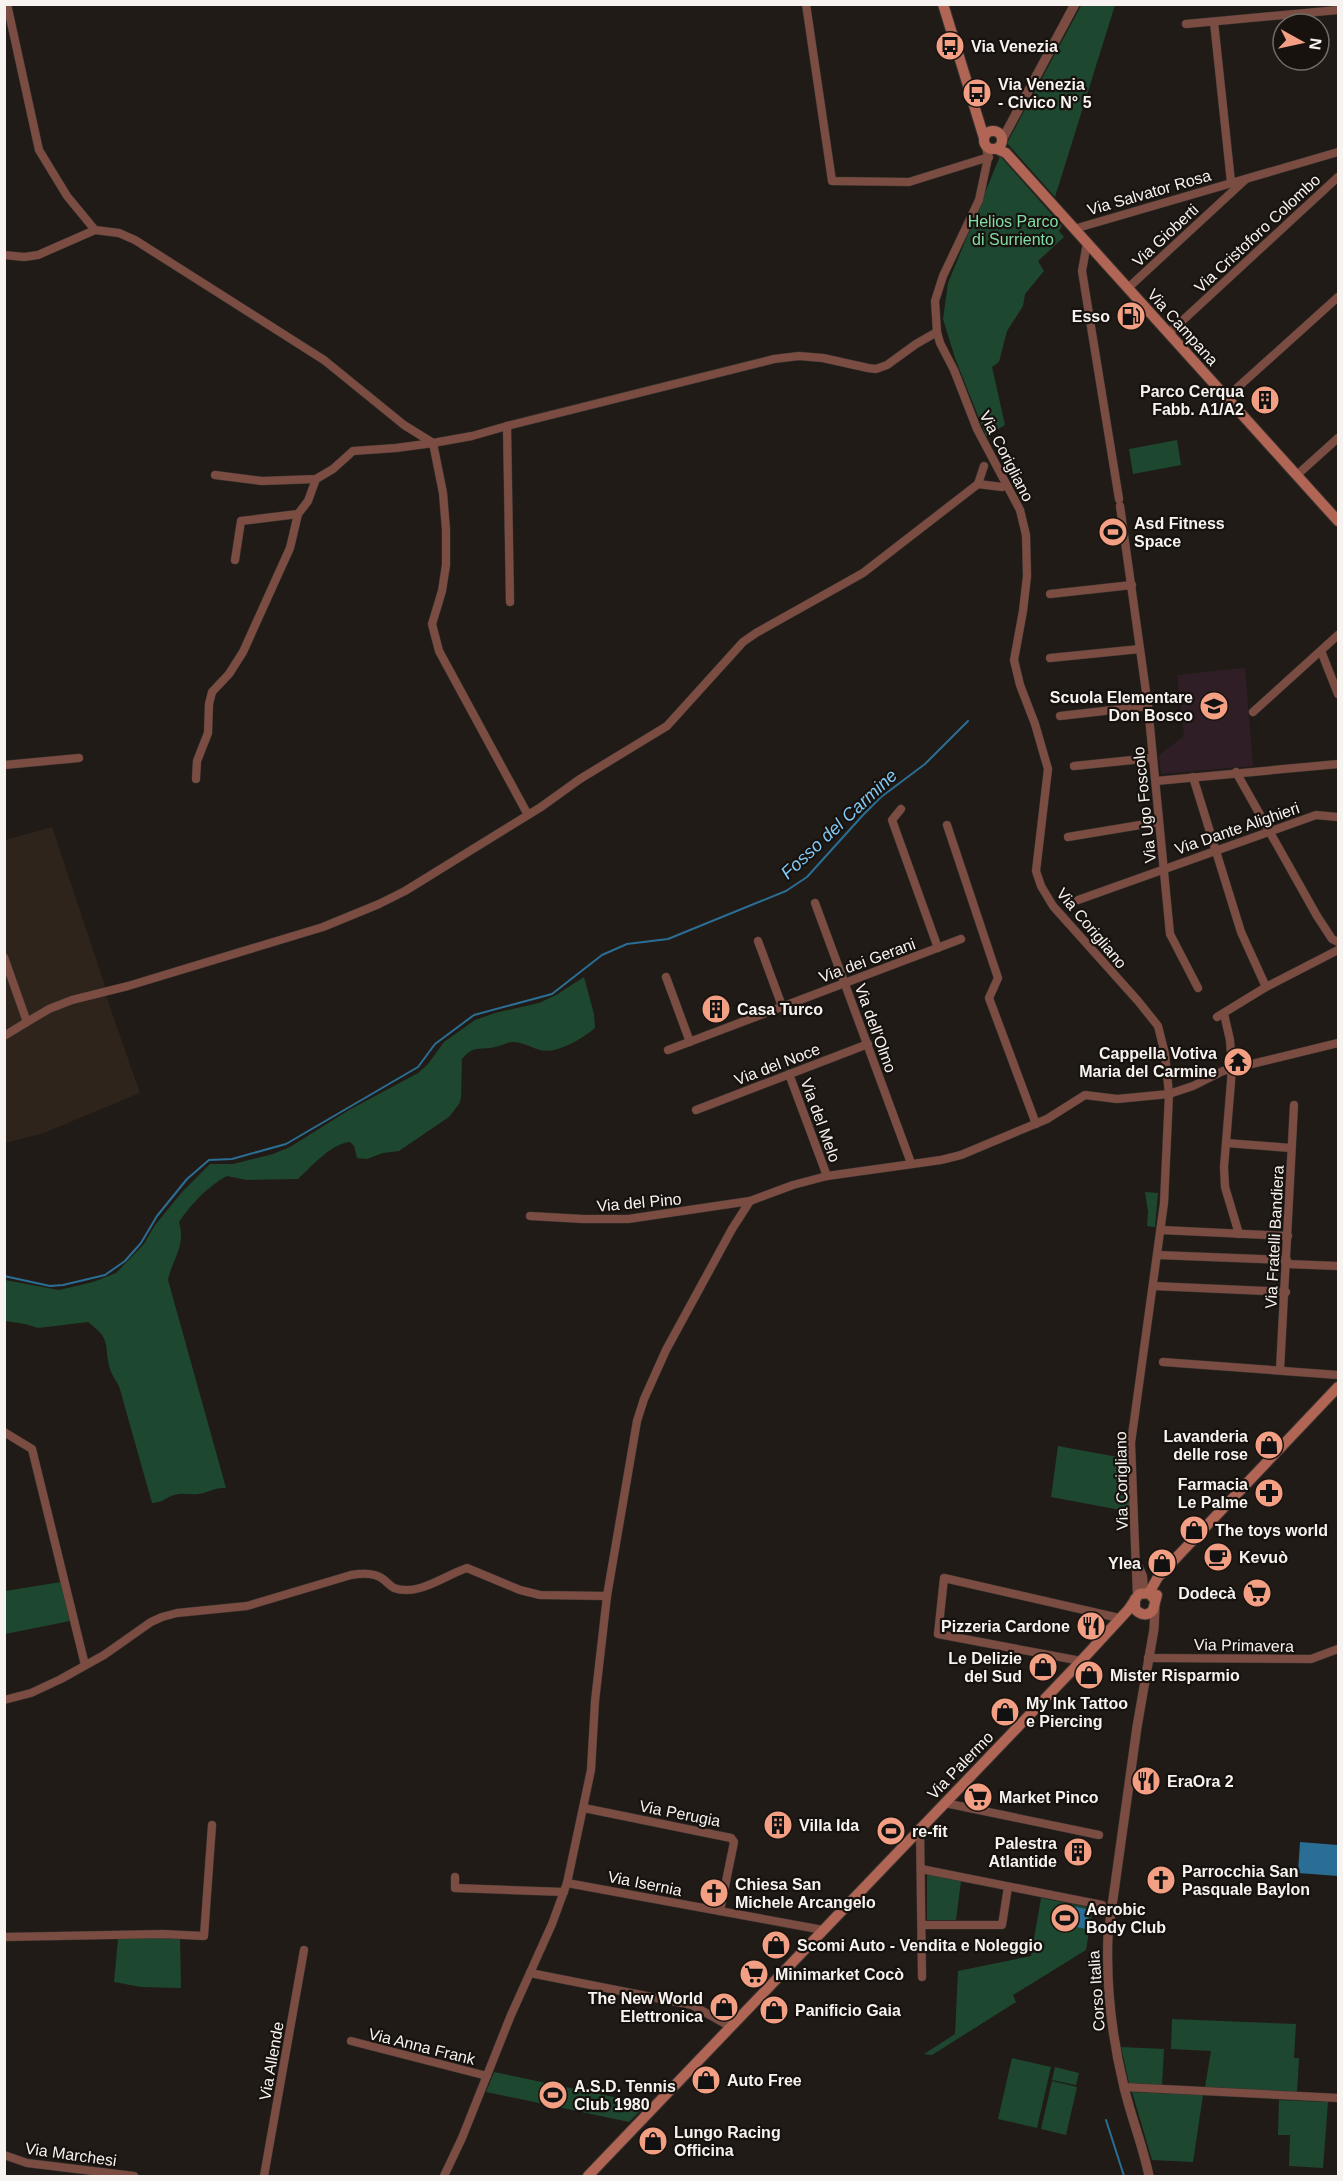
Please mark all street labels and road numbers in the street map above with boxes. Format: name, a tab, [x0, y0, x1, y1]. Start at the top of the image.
street label: Via Salvator Rosa	[1085, 167, 1213, 218]
street label: Via Cristoforo Colombo	[1191, 171, 1324, 296]
street label: Via Gioberti	[1129, 201, 1202, 270]
street label: Via Campana	[1144, 286, 1221, 369]
street label: Via Corigliano	[976, 408, 1037, 504]
street label: Via Ugo Foscolo	[1130, 746, 1159, 864]
street label: Via Dante Alighieri	[1173, 799, 1302, 858]
street label: Via Corigliano	[1053, 885, 1130, 972]
street label: Via dei Gerani	[817, 935, 918, 986]
street label: Via dell'Olmo	[852, 981, 900, 1075]
street label: Via del Noce	[732, 1040, 823, 1089]
street label: Via del Melo	[798, 1076, 844, 1164]
street label: Via Fratelli Bandiera	[1262, 1165, 1287, 1309]
street label: Via del Pino	[596, 1190, 682, 1215]
street label: Via Corigliano	[1112, 1431, 1131, 1531]
street label: Via Primavera	[1194, 1636, 1294, 1655]
street label: Via Palermo	[924, 1728, 997, 1802]
street label: Via Perugia	[638, 1797, 722, 1830]
street label: Via Isernia	[606, 1868, 684, 1899]
street label: Corso Italia	[1085, 1950, 1108, 2032]
street label: Via Allende	[256, 2020, 287, 2102]
street label: Via Anna Frank	[367, 2025, 478, 2068]
street label: Via Marchesi	[24, 2140, 118, 2169]

